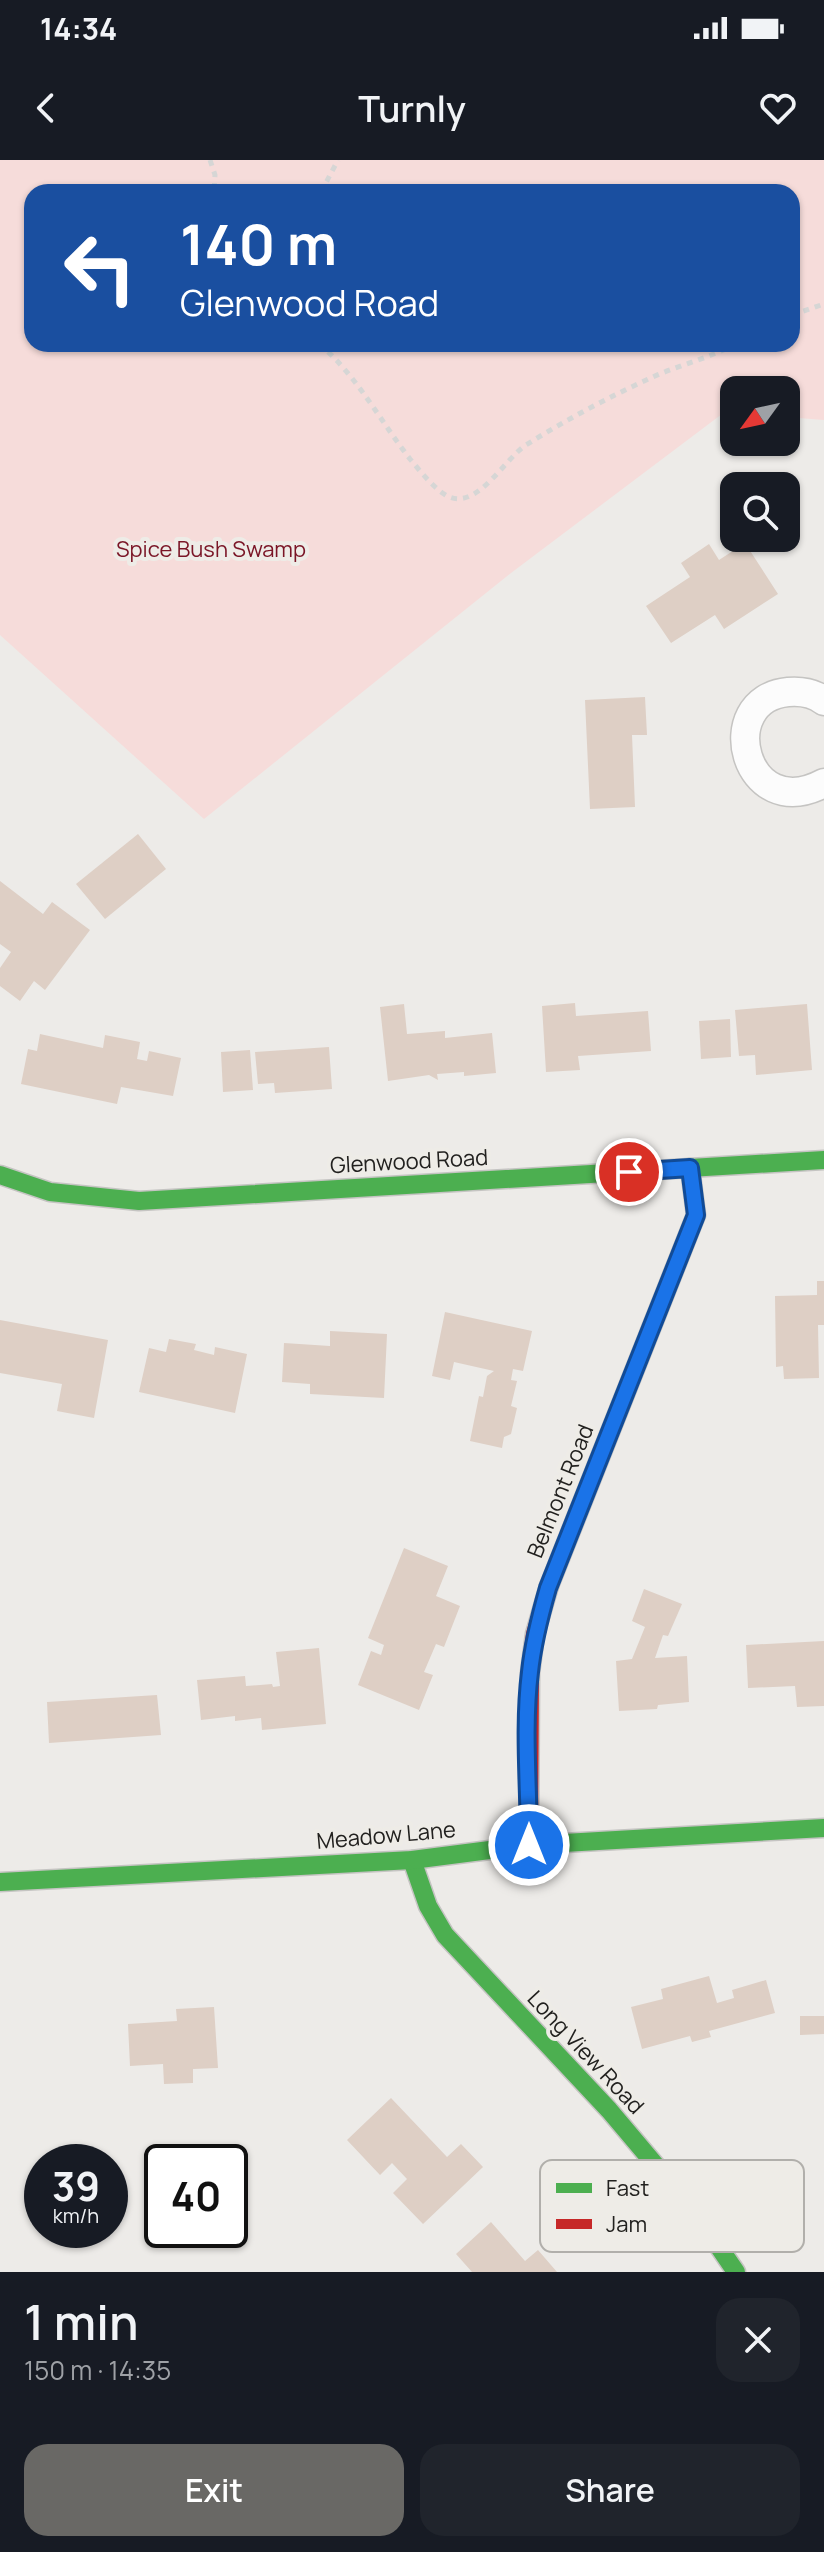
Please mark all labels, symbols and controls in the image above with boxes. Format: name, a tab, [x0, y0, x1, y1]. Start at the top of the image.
text: 14:34	[40, 8, 117, 49]
text: Turnly	[358, 84, 466, 133]
icon: back	[24, 86, 68, 130]
icon: heart	[756, 86, 800, 130]
text: 140 m	[180, 205, 337, 282]
icon: left	[48, 216, 152, 320]
text: Glenwood Road	[180, 278, 439, 327]
north arrow	[720, 376, 800, 456]
map controls	[720, 376, 800, 552]
button: search	[720, 472, 800, 552]
park label: Spice Bush Swamp	[116, 534, 306, 564]
pin	[595, 1138, 663, 1206]
street label: Glenwood Road	[329, 1142, 489, 1180]
icon: arrive	[607, 1150, 651, 1194]
street label: Belmont Road	[520, 1420, 600, 1562]
position arrow	[487, 1803, 571, 1887]
street label: Meadow Lane	[315, 1814, 457, 1856]
street label: Long View Road	[521, 1984, 651, 2120]
speed limit sign: 40	[144, 2144, 248, 2248]
text: 39	[52, 2158, 100, 2213]
legend	[540, 2160, 804, 2252]
text: Fast	[606, 2173, 649, 2203]
text: km/h	[53, 2202, 99, 2229]
text: Jam	[606, 2209, 647, 2239]
text: 1 min	[24, 2289, 138, 2354]
button: close	[716, 2298, 800, 2382]
text: 150 m · 14:35	[24, 2352, 171, 2388]
button: Exit	[24, 2444, 404, 2536]
button: Share	[420, 2444, 800, 2536]

